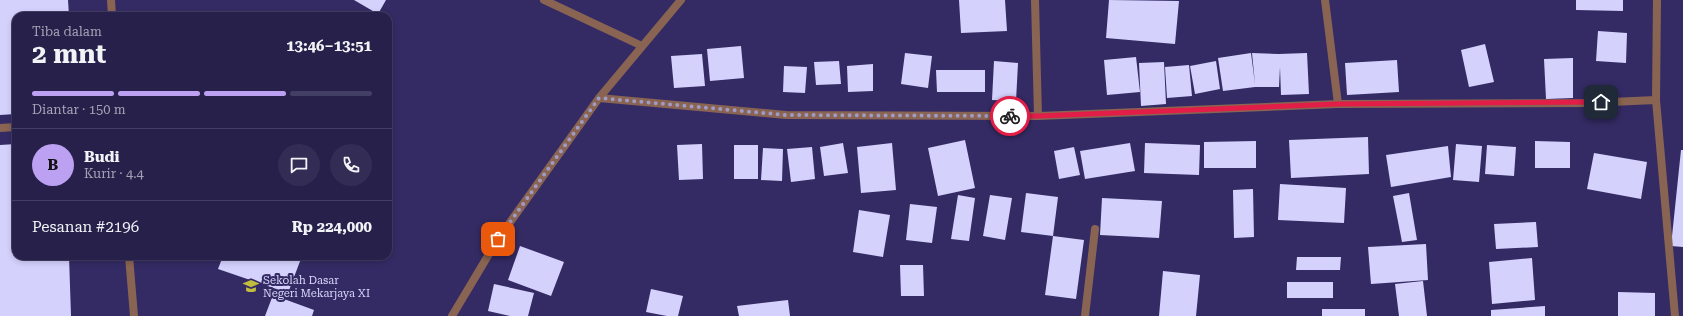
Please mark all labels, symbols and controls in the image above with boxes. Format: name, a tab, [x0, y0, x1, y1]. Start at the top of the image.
text: Tiba dalam	[32, 24, 102, 39]
text: 13:46–13:51	[286, 37, 372, 55]
text: 2 mnt	[32, 39, 106, 69]
pin	[1584, 85, 1618, 119]
icon: home	[1590, 91, 1612, 113]
courier	[990, 96, 1030, 136]
text: Diantar · 150 m	[32, 102, 126, 117]
icon: bike	[999, 105, 1021, 127]
button: chat	[278, 144, 320, 186]
button: phone	[330, 144, 372, 186]
text: Budi	[84, 148, 120, 166]
text: B	[48, 156, 58, 174]
text: Kurir · 4.4	[84, 166, 144, 181]
text: Pesanan #2196	[32, 218, 139, 236]
text: Rp 224,000	[292, 218, 372, 236]
pin	[481, 222, 515, 256]
icon: bag	[487, 228, 509, 250]
place label: Sekolah Dasar Negeri Mekarjaya XI	[263, 274, 370, 300]
school or university icon: Sekolah Dasar Negeri Mekarjaya XI	[242, 277, 260, 295]

